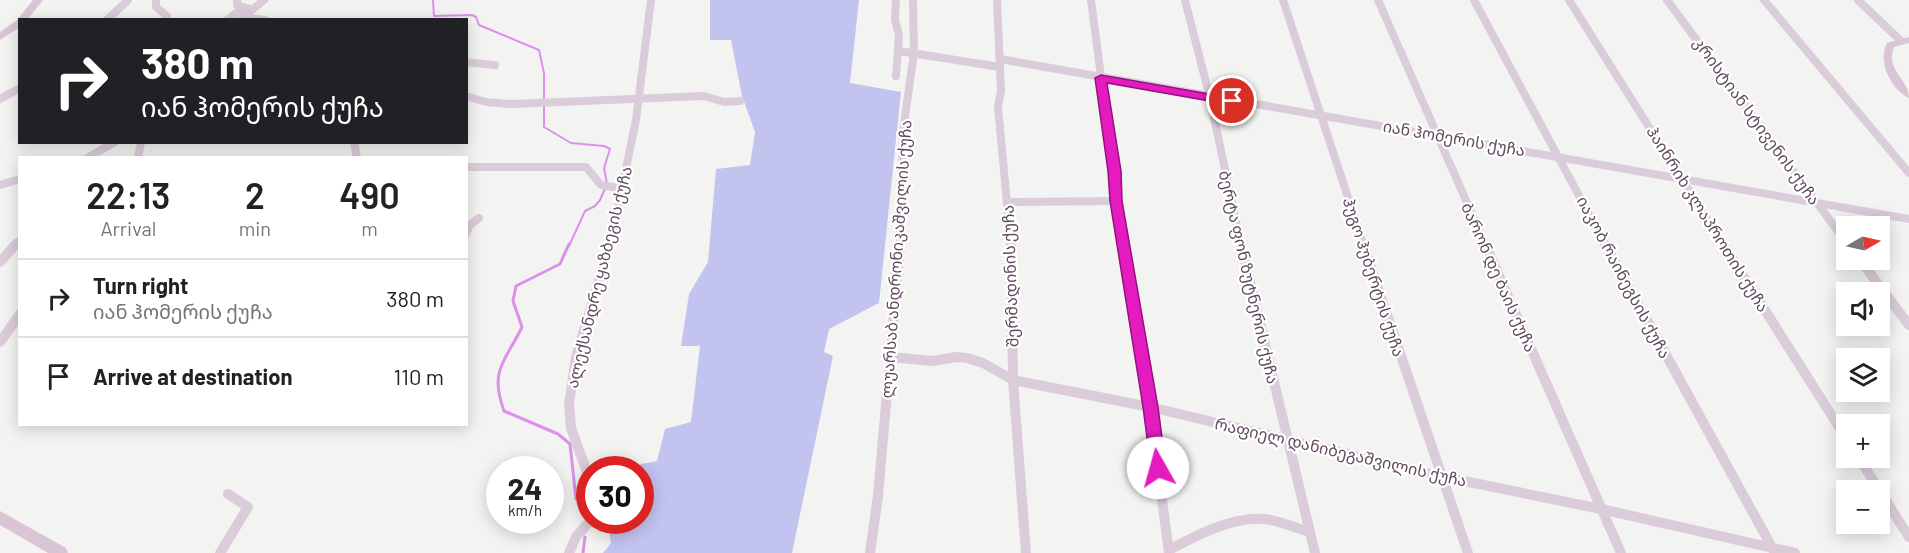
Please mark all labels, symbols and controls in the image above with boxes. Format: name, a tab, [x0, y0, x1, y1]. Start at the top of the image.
street label: კრისტიან სტივენის ქუჩა	[1689, 33, 1825, 209]
text: 380 m	[141, 37, 254, 87]
icon: right	[42, 42, 120, 120]
pin	[1206, 75, 1257, 126]
icon: arrive	[1215, 84, 1248, 117]
text: იან ჰომერის ქუჩა	[141, 90, 384, 122]
street label: იან ჰომერის ქუჩა	[1381, 116, 1527, 160]
street label: ლუარსაბ ანდრონიკაშვილის ქუჩა	[876, 119, 917, 399]
street label: ჰაინრიხ კლაპროთის ქუჩა	[1642, 122, 1774, 316]
street label: ალექსანდრე ყაზბეგის ქუჩა	[562, 164, 637, 390]
street label: ბერტა ფონ ზუტნერის ქუჩა	[1215, 168, 1283, 386]
text: 22:13	[86, 173, 170, 216]
text: 2	[245, 173, 265, 216]
text: 490	[339, 173, 400, 216]
street label: იაკობ რაინეგსის ქუჩა	[1573, 192, 1675, 362]
street label: ჰუგო ჰუბერტის ქუჩა	[1339, 195, 1409, 359]
street label: ბარონ დე ბაის ქუჩა	[1456, 199, 1541, 355]
street label: შერმადინის ქუჩა	[998, 204, 1023, 348]
text: Arrival	[100, 216, 156, 240]
text: min	[239, 216, 271, 240]
text: m	[361, 216, 378, 240]
north arrow	[1836, 216, 1890, 270]
map controls	[1836, 216, 1890, 534]
text: Turn right	[93, 272, 188, 298]
icon: right	[42, 282, 75, 315]
button: sound	[1836, 282, 1890, 336]
text: 380 m	[386, 285, 444, 311]
text: იან ჰომერის ქუჩა	[93, 299, 273, 323]
button: layers	[1836, 348, 1890, 402]
icon: arrive	[42, 360, 75, 393]
text: Arrive at destination	[93, 363, 292, 389]
text: 110 m	[394, 363, 444, 389]
street label: რაფიელ დანიბეგაშვილის ქუჩა	[1213, 413, 1469, 492]
button: +	[1836, 414, 1890, 468]
position arrow	[1126, 436, 1190, 500]
speed limit sign: 30	[576, 456, 654, 534]
text: 24	[508, 470, 542, 506]
button: −	[1836, 480, 1890, 534]
text: km/h	[508, 501, 542, 519]

